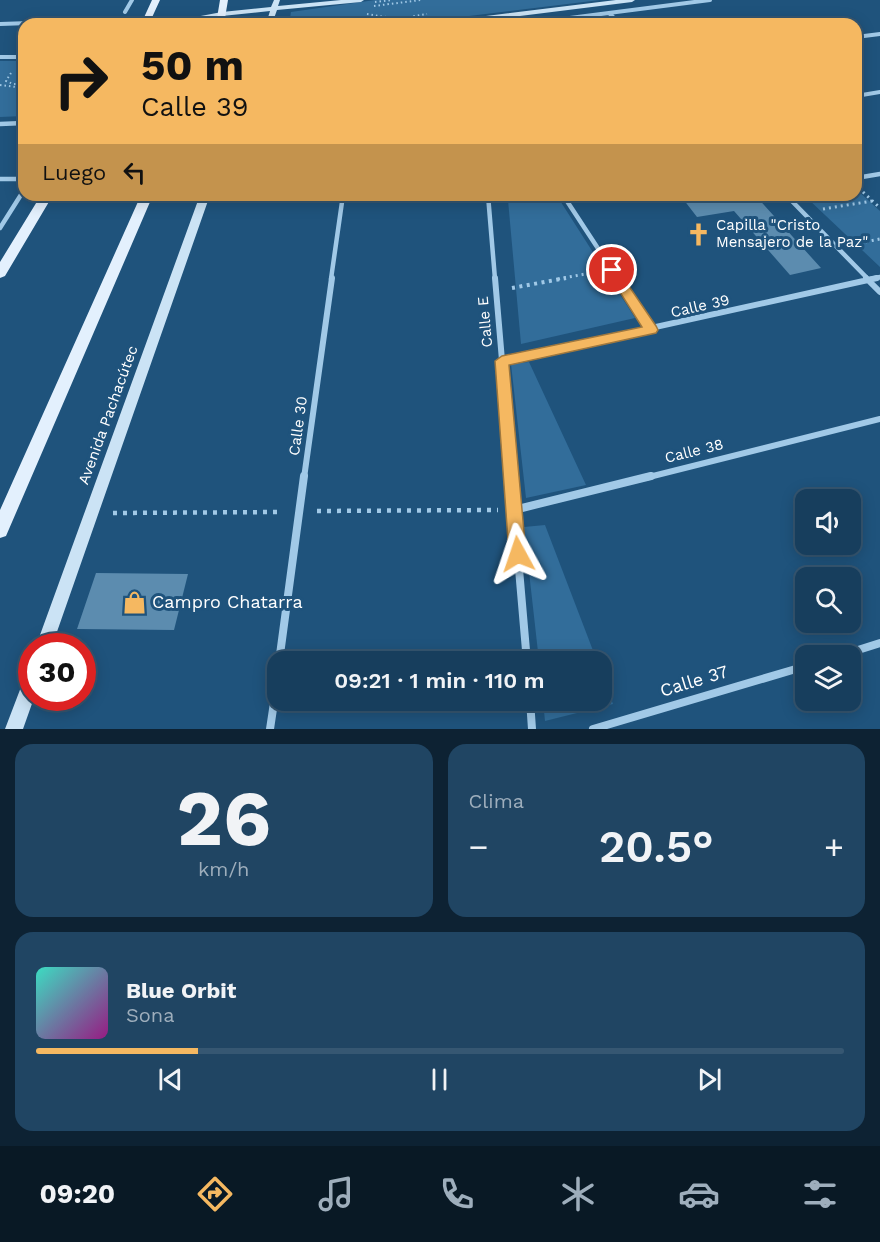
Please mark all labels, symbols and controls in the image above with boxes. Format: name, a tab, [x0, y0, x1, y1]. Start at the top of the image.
text: 50 m	[141, 41, 244, 90]
icon: right	[42, 42, 120, 120]
text: Calle 39	[141, 91, 249, 123]
icon: left	[118, 156, 151, 189]
text: Luego	[42, 160, 106, 185]
place label: Capilla "Cristo Mensajero de la Paz"	[716, 216, 868, 251]
church icon: Capilla "Cristo Mensajero de la Paz"	[685, 221, 711, 247]
pin	[586, 244, 637, 295]
icon: arrive	[595, 253, 628, 286]
street label: Calle 39	[669, 291, 731, 321]
street label: Calle E	[474, 296, 496, 348]
street label: Avenida Pachacútec	[74, 343, 142, 487]
street label: Calle 30	[285, 395, 311, 457]
street label: Calle 38	[663, 435, 725, 467]
map controls	[795, 489, 861, 711]
button: sound	[795, 489, 861, 555]
position arrow	[486, 522, 550, 586]
button: search	[795, 567, 861, 633]
shop icon: Campro Chatarra	[121, 589, 147, 615]
place label: Campro Chatarra	[152, 591, 303, 612]
speed limit sign: 30	[18, 633, 96, 711]
button: layers	[795, 645, 861, 711]
street label: Calle 37	[657, 660, 730, 701]
text: 09:21 · 1 min · 110 m	[334, 668, 545, 693]
text: 26	[176, 772, 271, 864]
text: Clima	[469, 789, 524, 813]
text: 20.5°	[599, 820, 714, 873]
text: −	[469, 827, 488, 866]
text: +	[824, 827, 844, 866]
text: km/h	[198, 857, 250, 881]
text: Blue Orbit	[126, 978, 236, 1003]
text: Sona	[126, 1003, 175, 1027]
icon: previous	[154, 1063, 187, 1096]
icon: pause	[423, 1063, 456, 1096]
icon: next	[693, 1063, 726, 1096]
icon: directions	[194, 1173, 236, 1215]
icon: music	[315, 1173, 357, 1215]
icon: phone	[436, 1173, 478, 1215]
icon: climate	[557, 1173, 599, 1215]
icon: car	[678, 1173, 720, 1215]
icon: filters	[799, 1173, 841, 1215]
text: 09:20	[39, 1178, 115, 1210]

